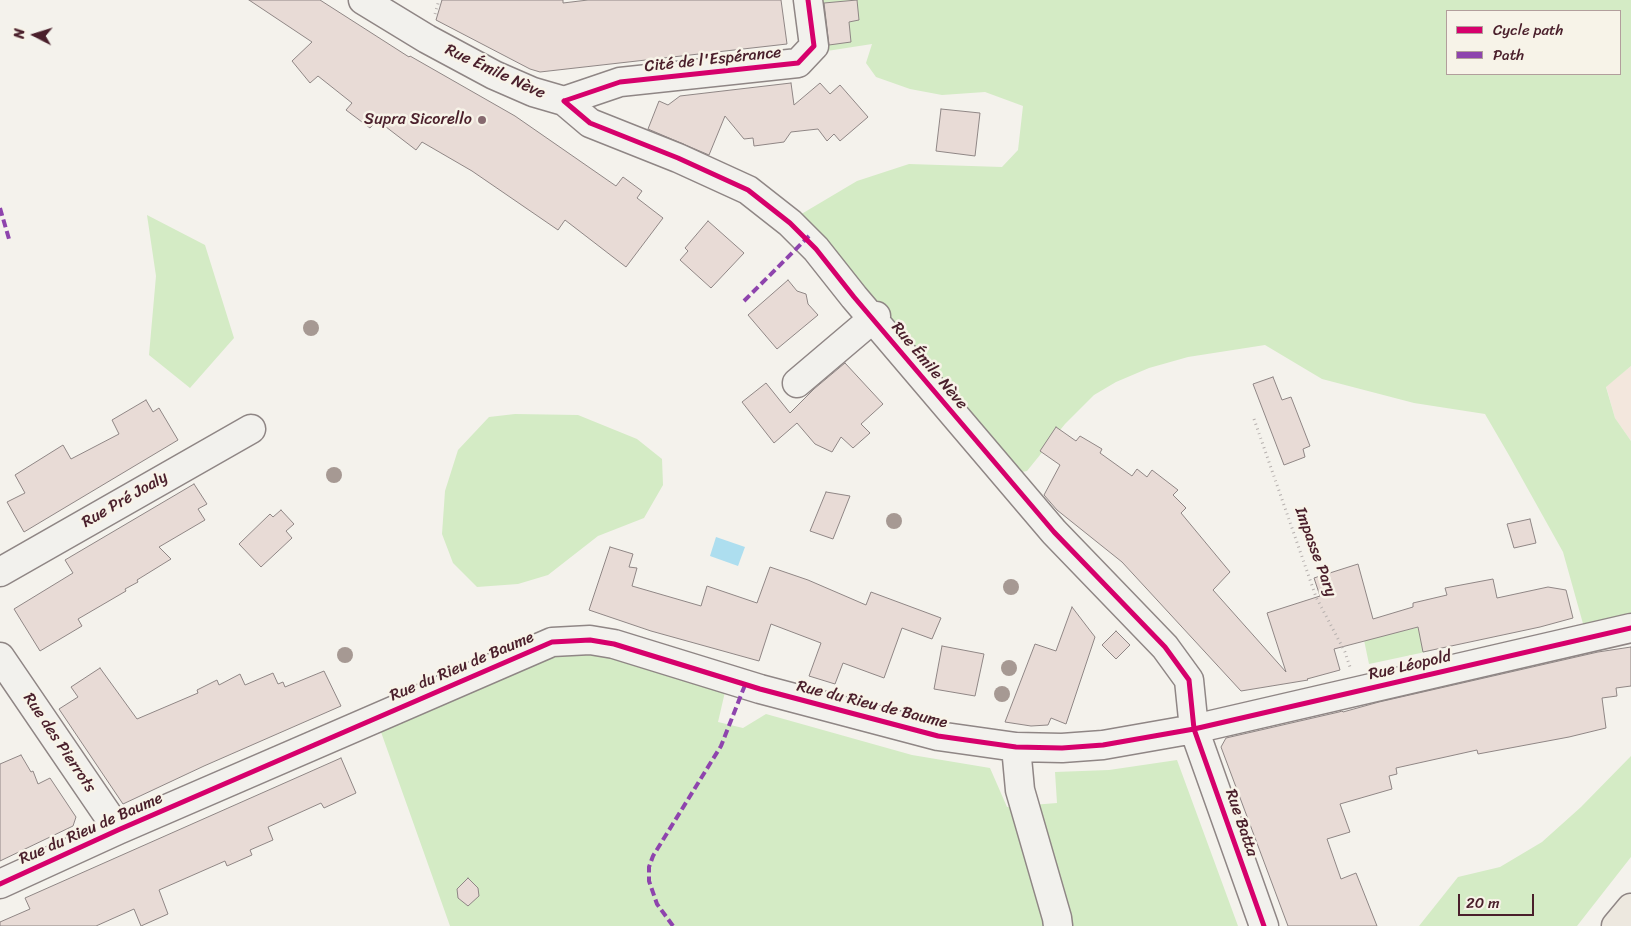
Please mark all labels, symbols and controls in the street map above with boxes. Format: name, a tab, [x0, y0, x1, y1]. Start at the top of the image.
north arrow	[10, 10, 60, 60]
legend	[1446, 10, 1621, 75]
text: Cycle path	[1493, 17, 1563, 43]
text: N	[7, 28, 32, 40]
street label: Rue Émile Nève	[442, 40, 548, 104]
text: Path	[1493, 42, 1524, 68]
street label: Cité de l'Espérance	[644, 43, 782, 77]
place label: Supra Sicorello	[364, 110, 472, 130]
marker: Supra Sicorello	[476, 114, 488, 126]
street label: Rue Émile Nève	[887, 318, 971, 414]
street label: Rue Pré Joaly	[79, 468, 171, 532]
street label: Impasse Pary	[1290, 505, 1340, 599]
street label: Rue du Rieu de Baume	[387, 628, 537, 706]
street label: Rue Léopold	[1367, 647, 1453, 685]
street label: Rue du Rieu de Baume	[795, 677, 949, 733]
street label: Rue des Pierrots	[19, 690, 99, 796]
street label: Rue Batta	[1221, 787, 1261, 859]
street label: Rue du Rieu de Baume	[17, 789, 165, 869]
scale bar	[1461, 884, 1537, 916]
text: 20 m	[1466, 890, 1500, 916]

